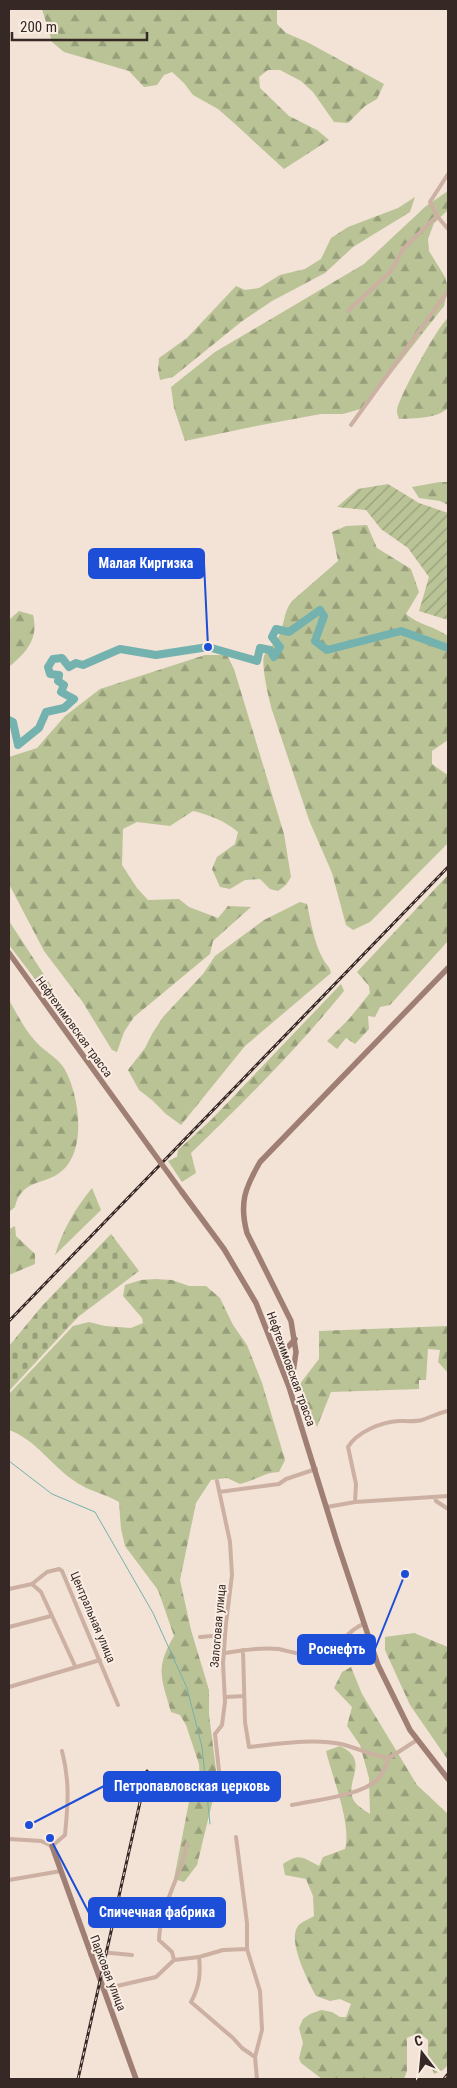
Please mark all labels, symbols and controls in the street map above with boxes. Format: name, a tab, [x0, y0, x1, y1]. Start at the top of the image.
scale bar	[12, 10, 148, 42]
text: 200 m	[20, 18, 57, 36]
callout: Малая Киргизка	[89, 549, 204, 578]
text: Малая Киргизка	[99, 555, 194, 571]
street label: Нефтехимовская трасса	[33, 974, 115, 1080]
street label: Нефтехимовская трасса	[264, 1310, 318, 1428]
street label: Центральная улица	[68, 1569, 119, 1665]
street label: Залоговая улица	[207, 1583, 229, 1668]
callout: Роснефть	[298, 1635, 375, 1664]
text: Роснефть	[309, 1641, 365, 1657]
callout: Петропавловская церковь	[104, 1772, 280, 1801]
text: Петропавловская церковь	[114, 1778, 270, 1794]
callout: Спичечная фабрика	[89, 1898, 225, 1927]
text: Спичечная фабрика	[99, 1904, 215, 1920]
street label: Парковая улица	[87, 1933, 129, 2013]
north arrow	[397, 2028, 447, 2078]
text: С	[412, 2032, 424, 2049]

